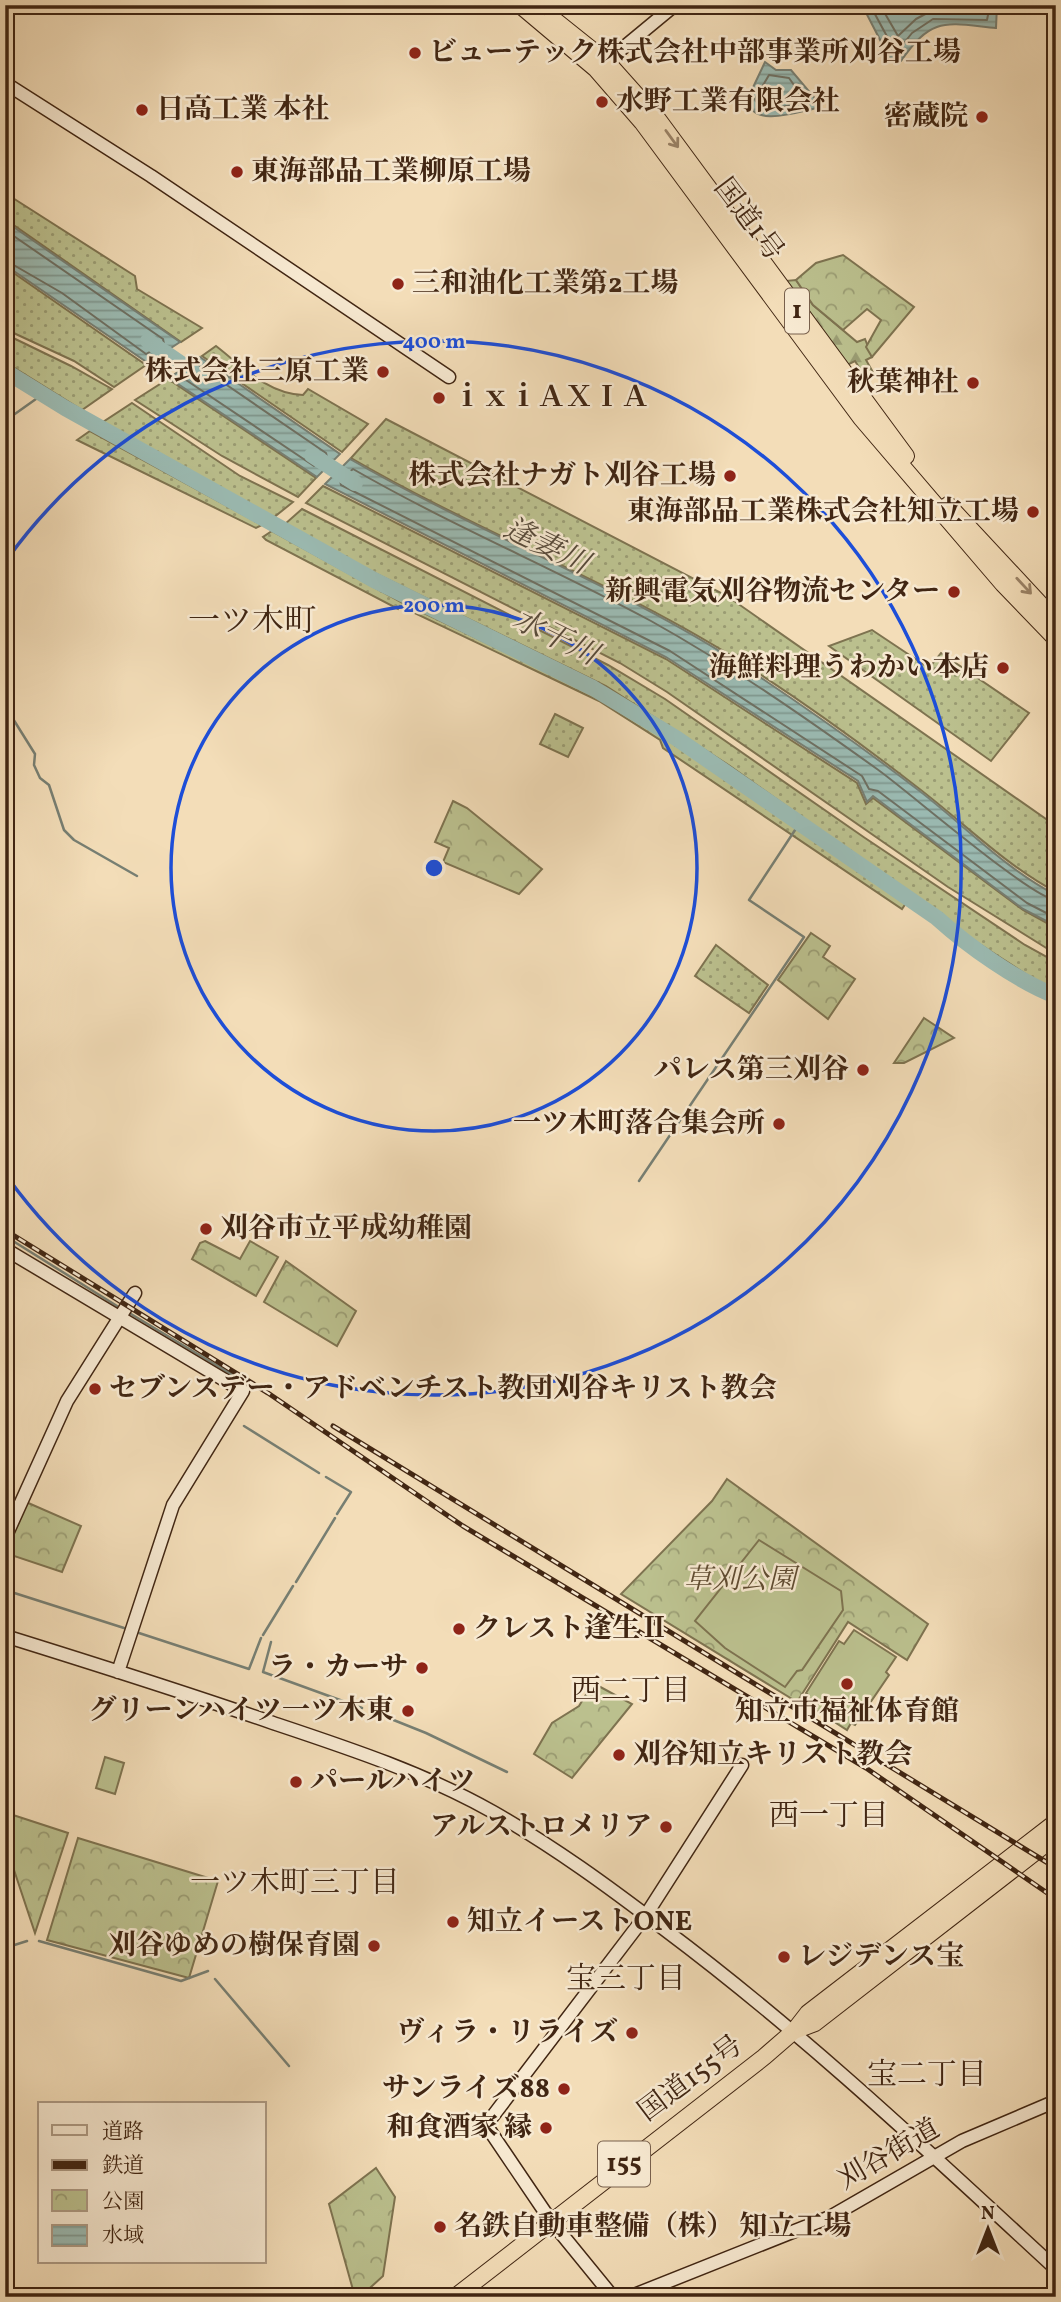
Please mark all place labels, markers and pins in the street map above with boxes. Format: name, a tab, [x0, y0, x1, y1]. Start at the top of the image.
place label: ビューテック株式会社中部事業所刈谷工場	[429, 34, 961, 73]
marker: ビューテック株式会社中部事業所刈谷工場	[407, 45, 423, 61]
place label: 水野工業有限会社	[616, 83, 840, 122]
place label: 日高工業 本社	[156, 91, 330, 130]
marker: 水野工業有限会社	[594, 94, 610, 110]
place label: 密蔵院	[884, 98, 968, 137]
marker: 日高工業 本社	[134, 102, 150, 118]
marker: 密蔵院	[974, 109, 990, 125]
place label: 東海部品工業柳原工場	[251, 153, 531, 192]
marker: 東海部品工業柳原工場	[229, 164, 245, 180]
place label: 三和油化工業第2工場	[412, 265, 679, 304]
marker: 三和油化工業第2工場	[390, 276, 406, 292]
place label: 株式会社三原工業	[145, 353, 369, 392]
marker: 株式会社三原工業	[375, 364, 391, 380]
place label: 秋葉神社	[847, 364, 959, 403]
marker: 秋葉神社	[965, 375, 981, 391]
place label: ｉｘｉＡＸＩＡ	[453, 379, 649, 418]
marker: ｉｘｉＡＸＩＡ	[431, 390, 447, 406]
place label: 株式会社ナガト刈谷工場	[409, 457, 716, 496]
marker: 株式会社ナガト刈谷工場	[722, 468, 738, 484]
place label: 東海部品工業株式会社知立工場	[627, 493, 1019, 532]
marker: 東海部品工業株式会社知立工場	[1025, 504, 1041, 520]
place label: 新興電気刈谷物流センター	[605, 573, 940, 612]
marker: 新興電気刈谷物流センター	[946, 584, 962, 600]
place label: 海鮮料理うわかい本店	[709, 649, 989, 688]
marker: 海鮮料理うわかい本店	[995, 660, 1011, 676]
centre of rings	[422, 856, 446, 880]
place label: パレス第三刈谷	[654, 1051, 849, 1090]
marker: パレス第三刈谷	[855, 1062, 871, 1078]
place label: 一ツ木町落合集会所	[513, 1105, 765, 1144]
marker: 一ツ木町落合集会所	[771, 1116, 787, 1132]
place label: 刈谷市立平成幼稚園	[220, 1210, 472, 1249]
marker: 刈谷市立平成幼稚園	[198, 1221, 214, 1237]
place label: セブンスデー・アドベンチスト教団刈谷キリスト教会	[109, 1370, 777, 1409]
marker: セブンスデー・アドベンチスト教団刈谷キリスト教会	[87, 1381, 103, 1397]
place label: クレスト逢生Ⅱ	[473, 1610, 668, 1649]
marker: クレスト逢生Ⅱ	[451, 1621, 467, 1637]
place label: ラ・カーサ	[268, 1649, 408, 1688]
marker: ラ・カーサ	[414, 1660, 430, 1676]
marker: 知立市福祉体育館	[839, 1676, 855, 1692]
place label: グリーンハイツ一ツ木東	[89, 1692, 394, 1731]
place label: 知立市福祉体育館	[735, 1693, 959, 1732]
marker: グリーンハイツ一ツ木東	[400, 1703, 416, 1719]
place label: 刈谷知立キリスト教会	[633, 1736, 912, 1775]
marker: 刈谷知立キリスト教会	[611, 1747, 627, 1763]
place label: パールハイツ	[310, 1763, 475, 1802]
marker: パールハイツ	[288, 1774, 304, 1790]
place label: アルストロメリア	[430, 1808, 652, 1847]
marker: アルストロメリア	[658, 1819, 674, 1835]
place label: 知立イーストONE	[467, 1903, 692, 1942]
marker: 知立イーストONE	[445, 1914, 461, 1930]
place label: 刈谷ゆめの樹保育園	[108, 1927, 360, 1966]
marker: 刈谷ゆめの樹保育園	[366, 1938, 382, 1954]
place label: レジデンス宝	[798, 1938, 964, 1977]
marker: レジデンス宝	[776, 1949, 792, 1965]
place label: ヴィラ・リライズ	[397, 2014, 618, 2053]
marker: ヴィラ・リライズ	[624, 2025, 640, 2041]
place label: サンライズ88	[382, 2070, 550, 2109]
marker: サンライズ88	[556, 2081, 572, 2097]
place label: 和食酒家 縁	[386, 2109, 532, 2148]
marker: 和食酒家 縁	[538, 2120, 554, 2136]
place label: 名鉄自動車整備（株） 知立工場	[454, 2208, 852, 2247]
marker: 名鉄自動車整備（株） 知立工場	[432, 2219, 448, 2235]

